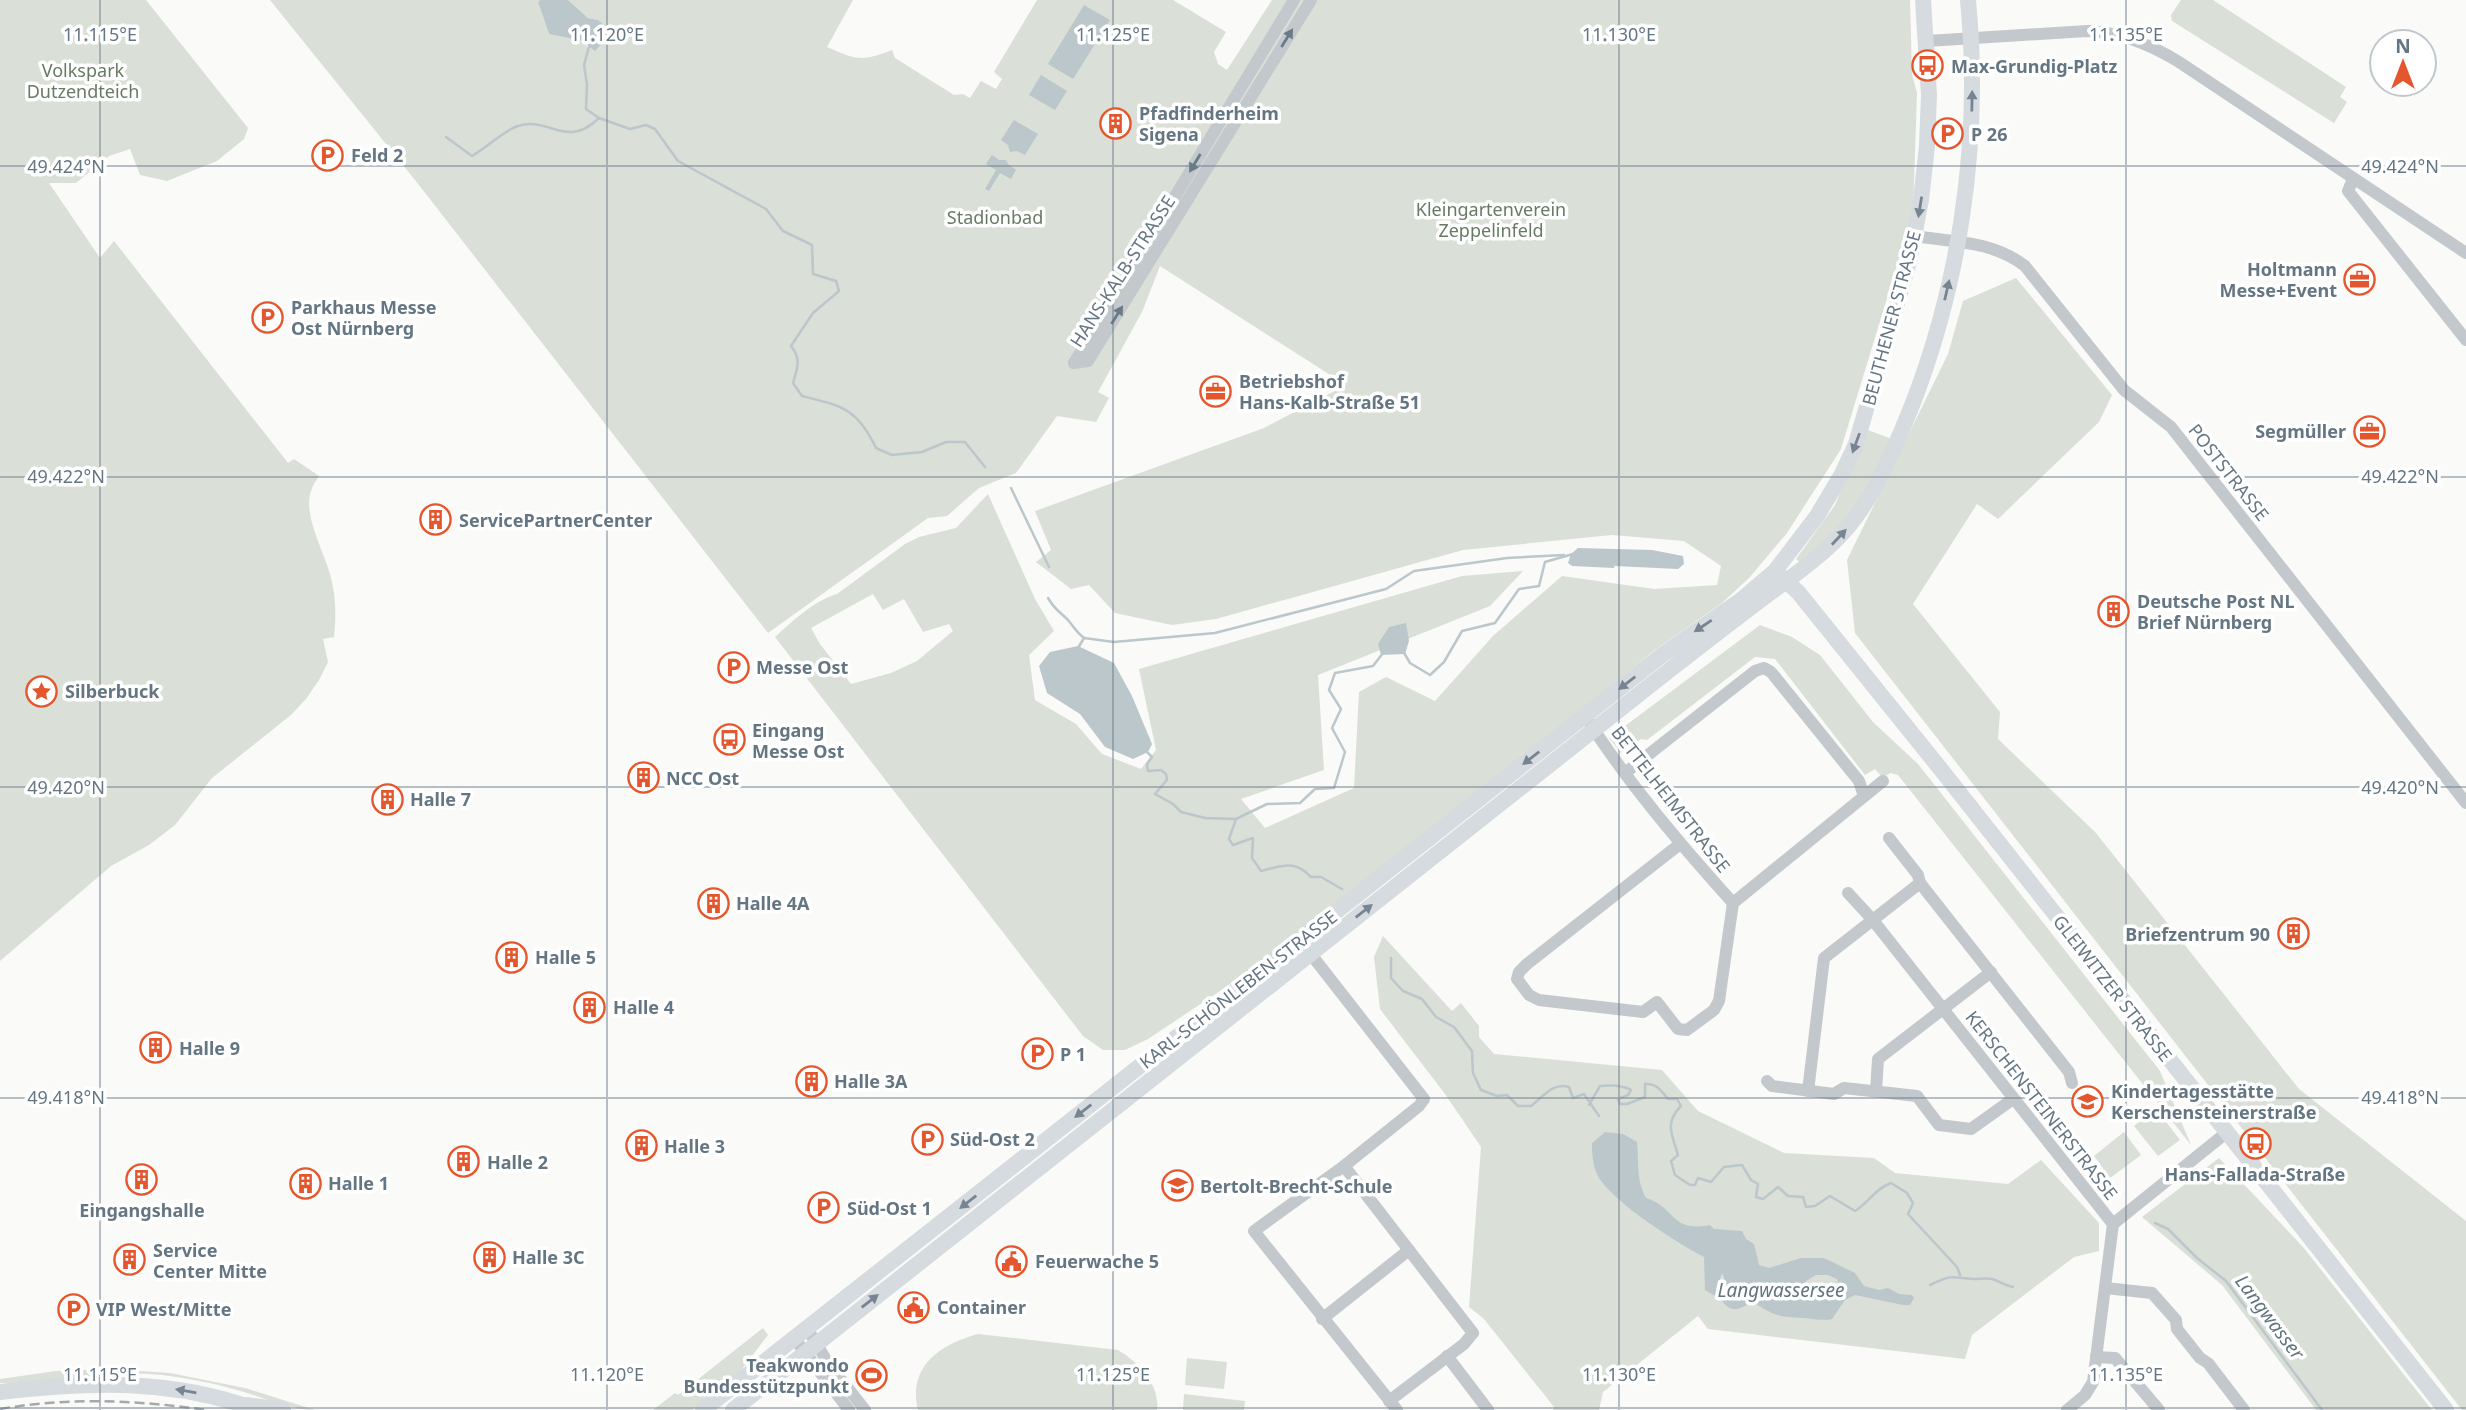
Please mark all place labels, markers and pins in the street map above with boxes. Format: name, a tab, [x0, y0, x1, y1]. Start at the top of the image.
bus stop icon: Max-Grundig-Platz	[1911, 49, 1945, 83]
place label: Max-Grundig-Platz	[1951, 54, 2117, 78]
place label: Pfadfinderheim Sigena	[1139, 101, 1279, 146]
building icon: Pfadfinderheim Sigena	[1099, 106, 1133, 140]
parking icon: P 26	[1931, 117, 1965, 151]
place label: P 26	[1971, 122, 2007, 146]
parking icon: Feld 2	[311, 138, 345, 172]
place label: Feld 2	[351, 143, 403, 167]
place label: Holtmann Messe+Event	[2220, 257, 2337, 302]
office icon: Holtmann Messe+Event	[2343, 262, 2377, 296]
place label: Parkhaus Messe Ost Nürnberg	[291, 295, 437, 340]
parking icon: Parkhaus Messe Ost Nürnberg	[251, 300, 285, 334]
place label: Betriebshof Hans-Kalb-Straße 51	[1239, 369, 1420, 414]
office icon: Betriebshof Hans-Kalb-Straße 51	[1199, 374, 1233, 408]
office icon: Segmüller	[2352, 414, 2386, 448]
place label: Segmüller	[2255, 419, 2346, 443]
building icon: ServicePartnerCenter	[419, 503, 453, 537]
place label: ServicePartnerCenter	[459, 508, 652, 532]
place label: Deutsche Post NL Brief Nürnberg	[2137, 589, 2295, 634]
building icon: Deutsche Post NL Brief Nürnberg	[2097, 594, 2131, 628]
parking icon: Messe Ost	[716, 650, 750, 684]
place label: Messe Ost	[756, 655, 848, 679]
place icon: Silberbuck	[25, 674, 59, 708]
place label: Silberbuck	[65, 679, 160, 703]
place label: Eingang Messe Ost	[752, 718, 844, 763]
bus stop icon: Eingang Messe Ost	[712, 723, 746, 757]
building icon: NCC Ost	[626, 761, 660, 795]
place label: NCC Ost	[666, 766, 739, 790]
building icon: Halle 7	[370, 782, 404, 816]
place label: Halle 7	[410, 787, 471, 811]
building icon: Halle 4A	[696, 886, 730, 920]
place label: Halle 4A	[736, 891, 810, 915]
building icon: Briefzentrum 90	[2276, 917, 2310, 951]
place label: Briefzentrum 90	[2125, 922, 2270, 946]
building icon: Halle 5	[495, 940, 529, 974]
place label: Halle 5	[535, 945, 596, 969]
building icon: Halle 4	[573, 990, 607, 1024]
place label: Halle 4	[613, 995, 674, 1019]
building icon: Halle 9	[139, 1031, 173, 1065]
place label: Halle 9	[179, 1036, 240, 1060]
parking icon: P 1	[1020, 1037, 1054, 1071]
place label: P 1	[1060, 1042, 1086, 1066]
building icon: Halle 3A	[794, 1064, 828, 1098]
place label: Halle 3A	[834, 1069, 908, 1093]
place label: Kindertagesstätte Kerschensteinerstraße	[2111, 1079, 2316, 1124]
school or university icon: Kindertagesstätte Kerschensteinerstraße	[2071, 1084, 2105, 1118]
parking icon: Süd-Ost 2	[910, 1122, 944, 1156]
place label: Süd-Ost 2	[950, 1127, 1035, 1151]
bus stop icon: Hans-Fallada-Straße	[2238, 1127, 2272, 1161]
building icon: Halle 3	[624, 1129, 658, 1163]
place label: Halle 3	[664, 1134, 725, 1158]
building icon: Halle 2	[447, 1145, 481, 1179]
place label: Halle 2	[487, 1150, 548, 1174]
building icon: Eingangshalle	[125, 1162, 159, 1196]
place label: Hans-Fallada-Straße	[2165, 1162, 2345, 1186]
building icon: Halle 1	[288, 1166, 322, 1200]
school or university icon: Bertolt-Brecht-Schule	[1160, 1169, 1194, 1203]
place label: Halle 1	[328, 1171, 389, 1195]
place label: Bertolt-Brecht-Schule	[1200, 1174, 1392, 1198]
parking icon: Süd-Ost 1	[807, 1191, 841, 1225]
place label: Süd-Ost 1	[847, 1196, 932, 1220]
place label: Eingangshalle	[79, 1198, 205, 1222]
place label: Service Center Mitte	[153, 1238, 267, 1283]
building icon: Halle 3C	[472, 1240, 506, 1274]
building icon: Service Center Mitte	[113, 1243, 147, 1277]
public building icon: Feuerwache 5	[995, 1244, 1029, 1278]
place label: Halle 3C	[512, 1245, 585, 1269]
place label: Feuerwache 5	[1035, 1249, 1159, 1273]
public building icon: Container	[897, 1290, 931, 1324]
parking icon: VIP West/Mitte	[56, 1292, 90, 1326]
place label: Container	[937, 1295, 1026, 1319]
place label: VIP West/Mitte	[96, 1297, 231, 1321]
place label: Teakwondo Bundesstützpunkt	[683, 1353, 849, 1398]
sports icon: Teakwondo Bundesstützpunkt	[855, 1358, 889, 1392]

